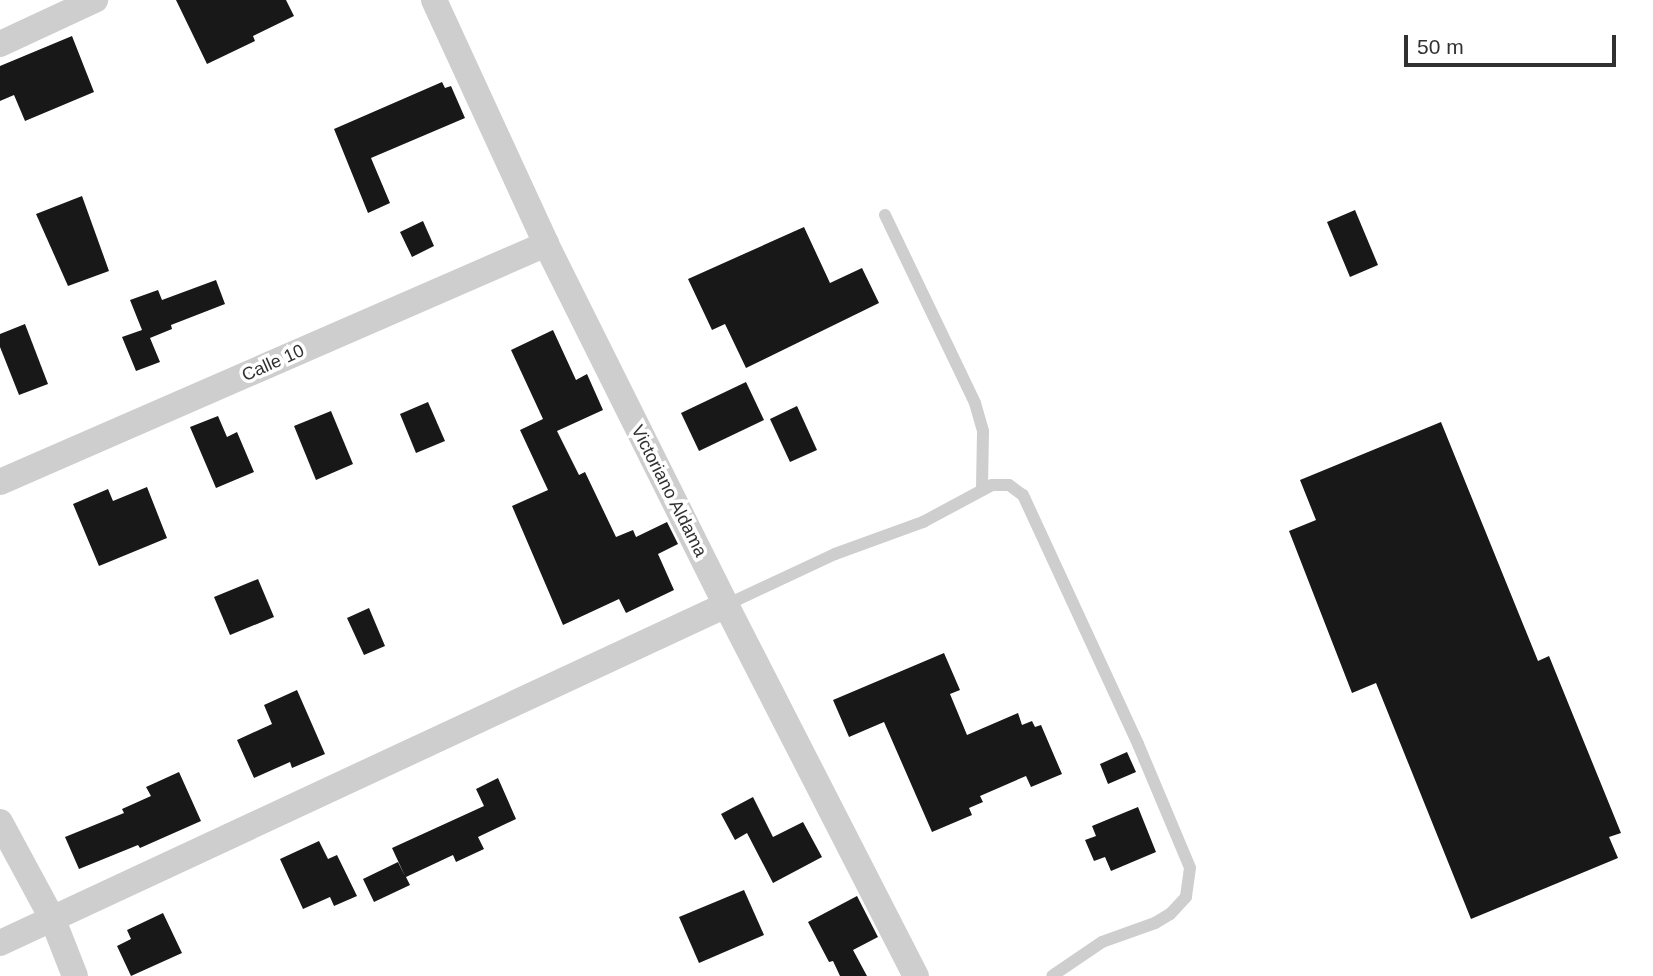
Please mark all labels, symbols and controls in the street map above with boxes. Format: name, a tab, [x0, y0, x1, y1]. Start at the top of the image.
scale bar	[1408, 21, 1620, 65]
text: 50 m	[1417, 35, 1464, 58]
street label: Calle 10	[238, 340, 308, 386]
street label: Victoriano Aldama	[626, 421, 712, 561]

